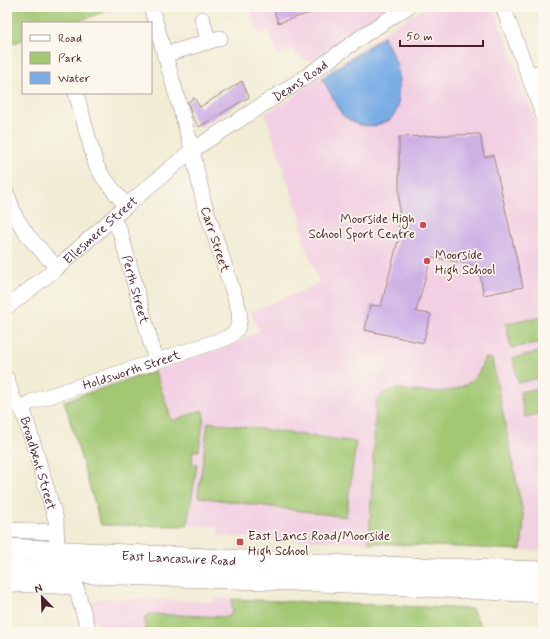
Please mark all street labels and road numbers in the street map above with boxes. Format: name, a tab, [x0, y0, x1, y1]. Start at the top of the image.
street label: Deans Road	[270, 57, 332, 106]
street label: Ellesmere Street	[60, 193, 142, 268]
street label: Carr Street	[196, 204, 233, 275]
street label: Perth Street	[117, 254, 152, 326]
street label: Holdsworth Street	[81, 347, 183, 395]
street label: Broadbent Street	[16, 415, 60, 512]
street label: East Lancashire Road	[121, 548, 236, 570]

